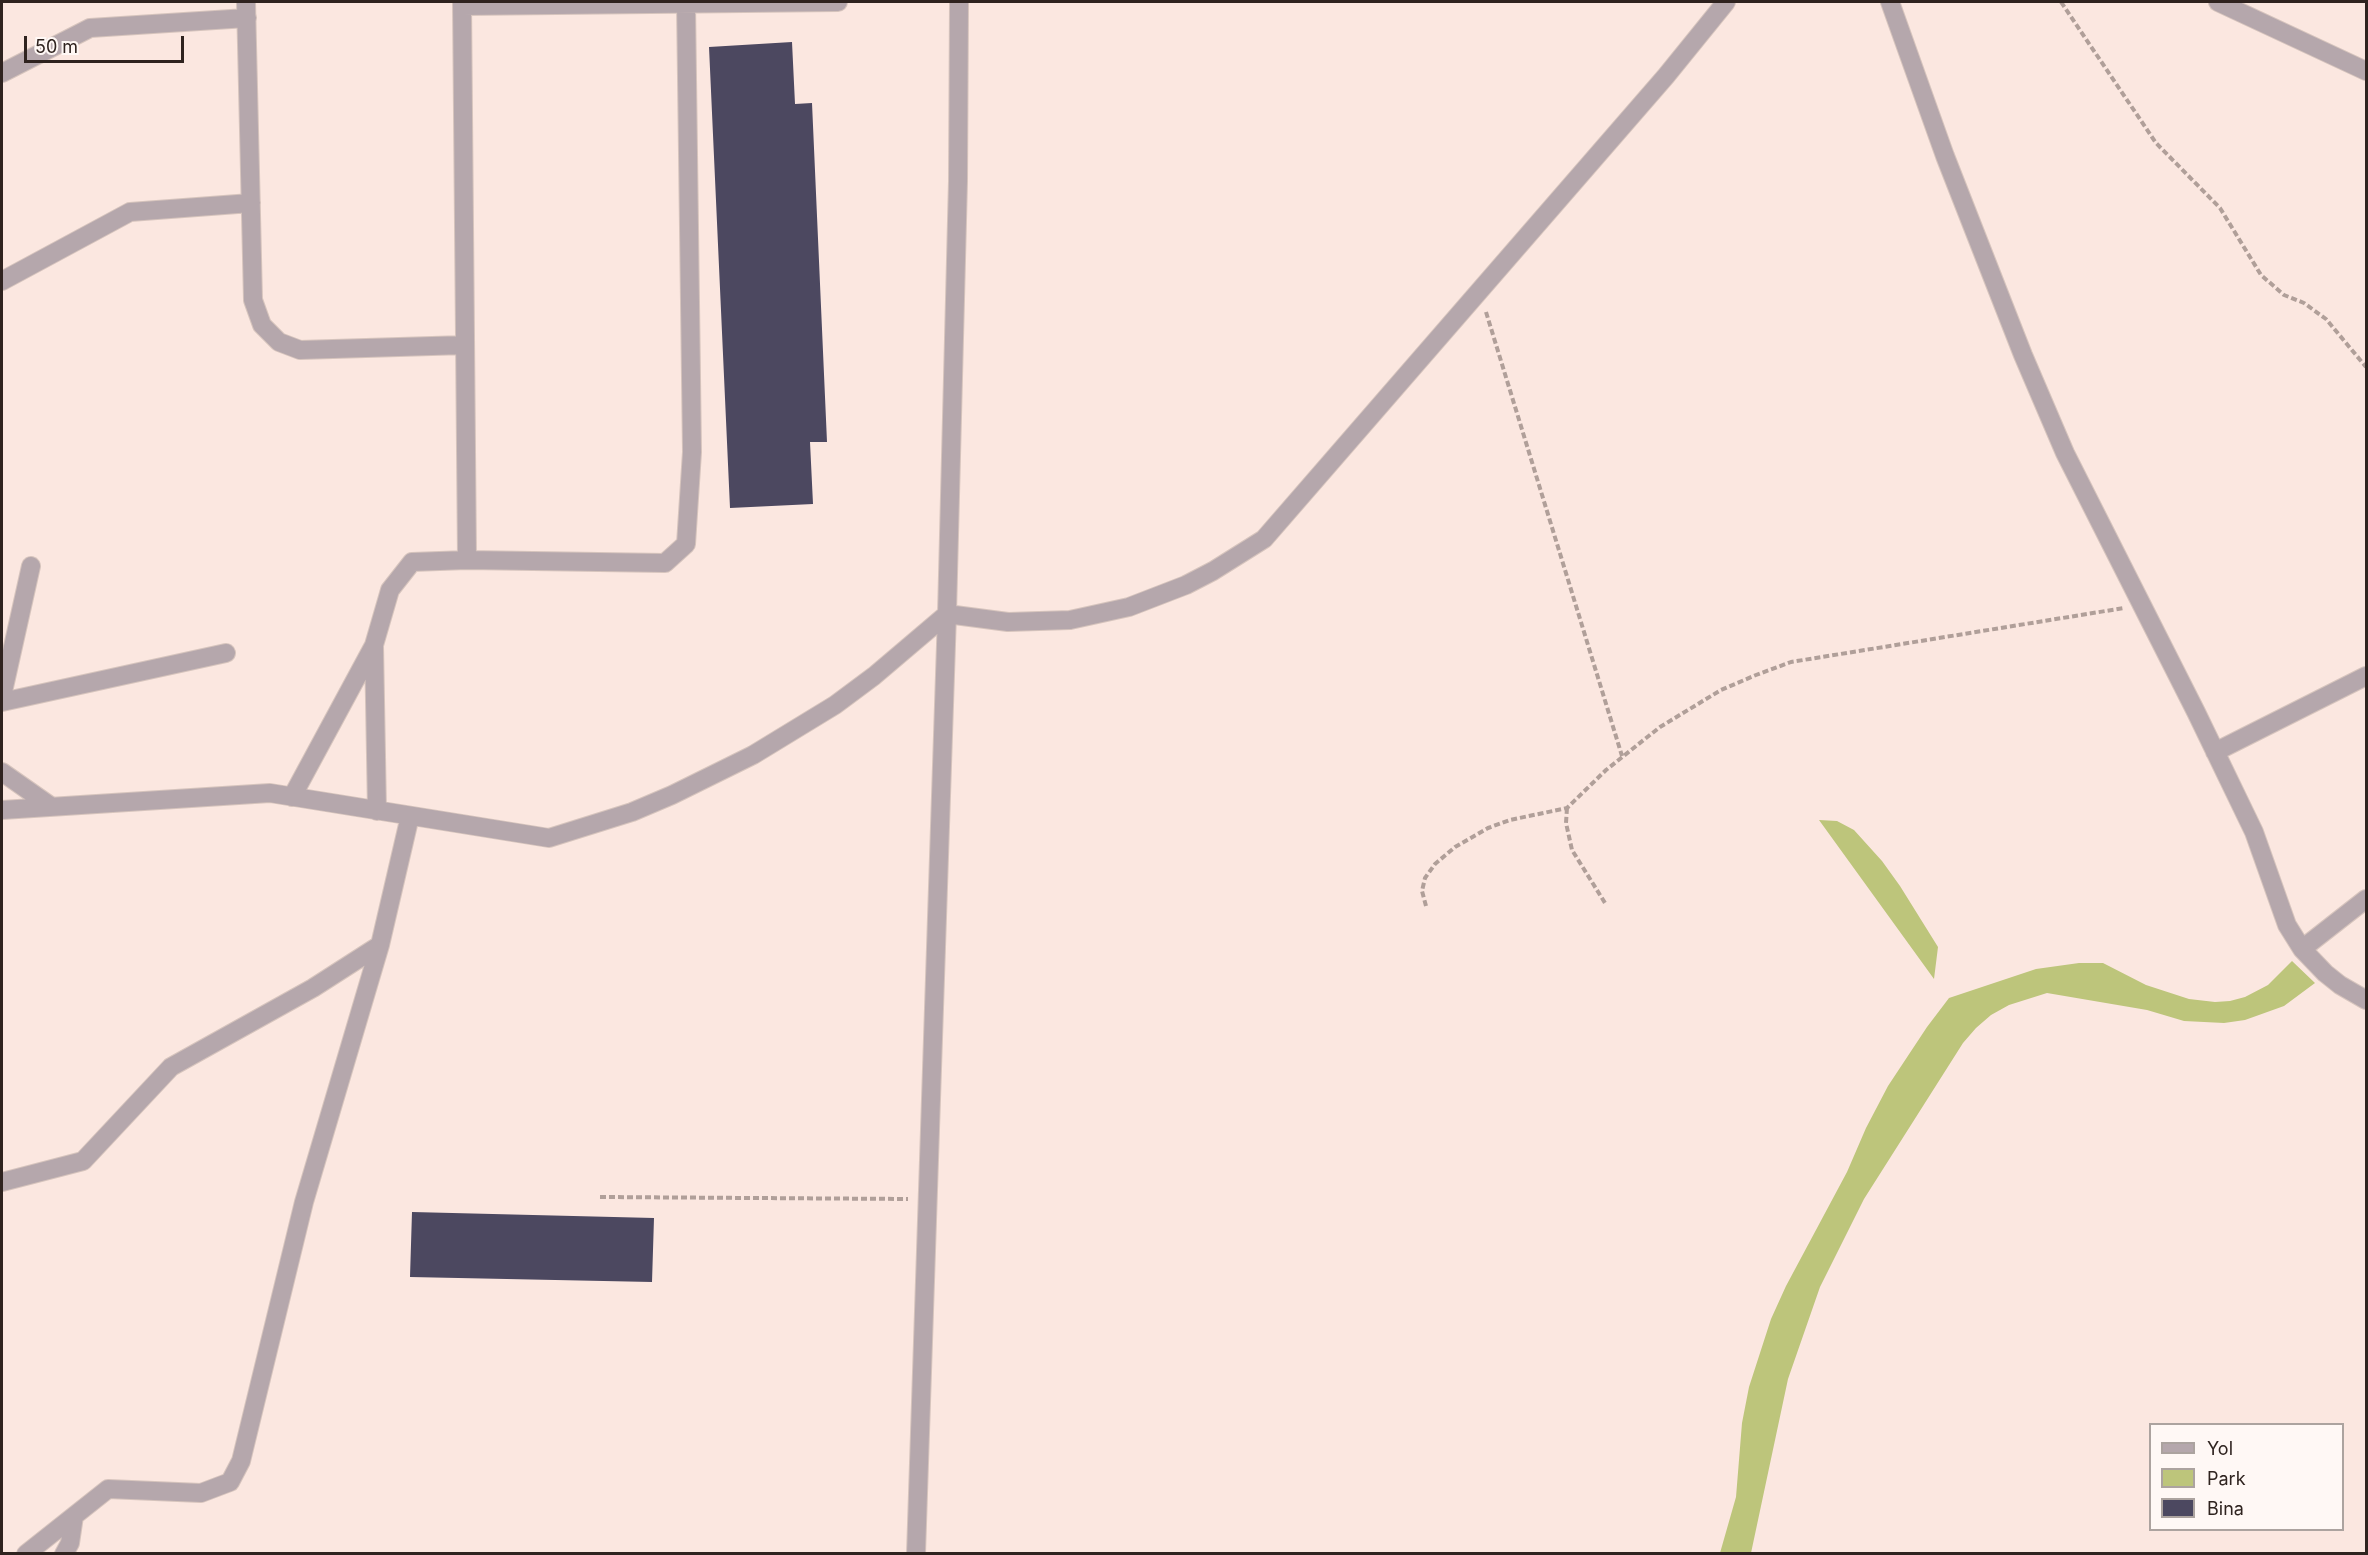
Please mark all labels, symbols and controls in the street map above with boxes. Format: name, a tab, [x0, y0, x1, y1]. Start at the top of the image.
scale bar	[27, 24, 188, 62]
text: 50 m	[35, 36, 78, 57]
legend	[2149, 1423, 2344, 1531]
text: Yol	[2207, 1438, 2233, 1459]
text: Park	[2207, 1468, 2246, 1489]
text: Bina	[2207, 1498, 2244, 1519]

